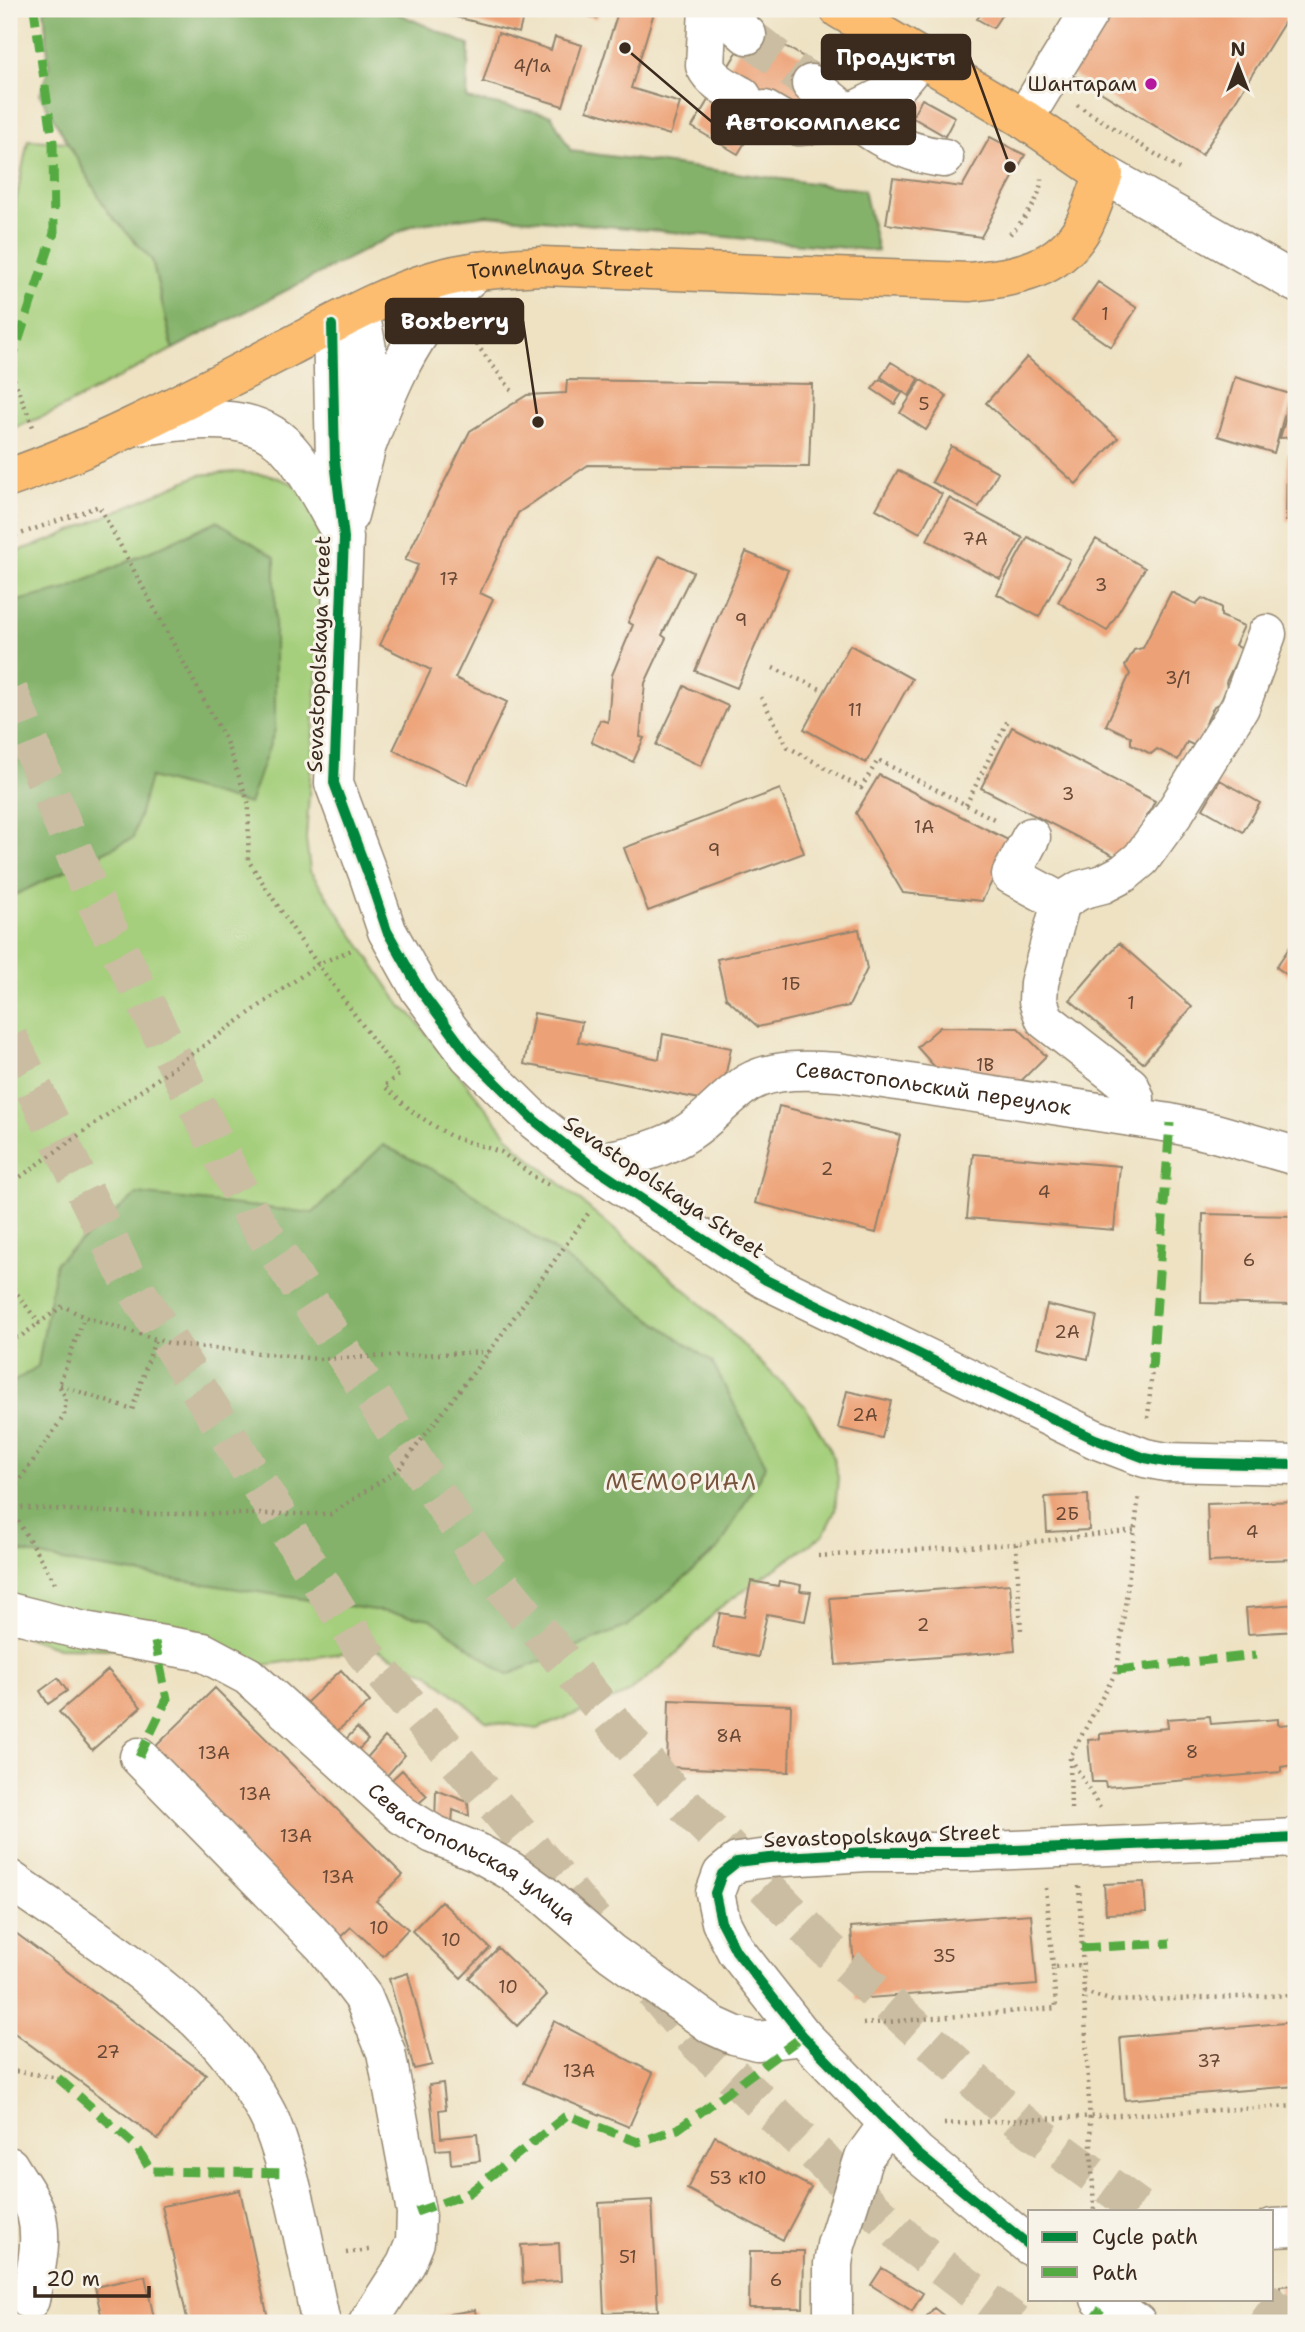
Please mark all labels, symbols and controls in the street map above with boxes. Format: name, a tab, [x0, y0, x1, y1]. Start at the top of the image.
north arrow	[1204, 32, 1274, 102]
callout: Продукты	[822, 35, 970, 79]
text: N	[1230, 37, 1246, 62]
text: Продукты	[836, 42, 956, 72]
house number: 4/1а	[513, 54, 551, 78]
place label: Шантарам	[1028, 70, 1137, 98]
marker: Шантарам	[1143, 76, 1159, 92]
callout: Автокомплекс	[712, 100, 915, 144]
text: Автокомплекс	[725, 107, 901, 137]
street label: Tonnelnaya Street	[466, 252, 654, 287]
callout: Boxberry	[386, 299, 523, 343]
house number: 1	[1101, 302, 1109, 326]
text: Boxberry	[401, 306, 509, 336]
house number: 5	[918, 392, 930, 416]
house number: 7А	[962, 527, 988, 551]
street label: Sevastopolskaya Street	[301, 535, 337, 773]
house number: 17	[439, 567, 459, 591]
house number: 3	[1095, 573, 1107, 597]
house number: 9	[735, 608, 747, 632]
house number: 3/1	[1165, 666, 1191, 690]
house number: 11	[848, 698, 862, 722]
house number: 3	[1062, 782, 1074, 806]
house number: 1А	[914, 815, 934, 839]
house number: 9	[708, 838, 720, 862]
house number: 1Б	[781, 972, 801, 996]
house number: 1	[1127, 991, 1135, 1015]
house number: 1В	[976, 1053, 994, 1077]
street label: Севастопольский переулок	[795, 1057, 1073, 1122]
street label: Sevastopolskaya Street	[558, 1109, 770, 1265]
house number: 2	[821, 1157, 833, 1181]
house number: 4	[1038, 1180, 1050, 1204]
house number: 6	[1243, 1248, 1255, 1272]
house number: 2А	[1054, 1320, 1080, 1344]
house number: 2А	[852, 1403, 878, 1427]
district label: МЕМОРИАЛ	[606, 1467, 758, 1497]
house number: 2Б	[1055, 1502, 1079, 1526]
house number: 4	[1246, 1520, 1258, 1544]
house number: 2	[917, 1613, 929, 1637]
house number: 8А	[716, 1724, 742, 1748]
house number: 8	[1186, 1740, 1198, 1764]
house number: 13А	[198, 1741, 230, 1765]
street label: Севастопольская улица	[362, 1777, 583, 1931]
house number: 13А	[239, 1782, 271, 1806]
street label: Sevastopolskaya Street	[763, 1818, 1001, 1854]
house number: 13А	[280, 1824, 312, 1848]
house number: 13А	[322, 1865, 354, 1889]
house number: 10	[369, 1916, 389, 1940]
house number: 10	[441, 1928, 461, 1952]
house number: 35	[932, 1944, 956, 1968]
house number: 10	[498, 1975, 518, 1999]
house number: 27	[96, 2040, 120, 2064]
house number: 37	[1197, 2049, 1221, 2073]
house number: 13А	[563, 2059, 595, 2083]
house number: 53 к10	[709, 2166, 767, 2190]
legend	[1028, 2210, 1274, 2300]
text: Cycle path	[1092, 2223, 1198, 2251]
house number: 51	[619, 2245, 637, 2269]
scale bar	[35, 2255, 149, 2299]
text: Path	[1092, 2259, 1138, 2287]
text: 20 m	[46, 2265, 100, 2293]
house number: 6	[770, 2268, 782, 2292]

